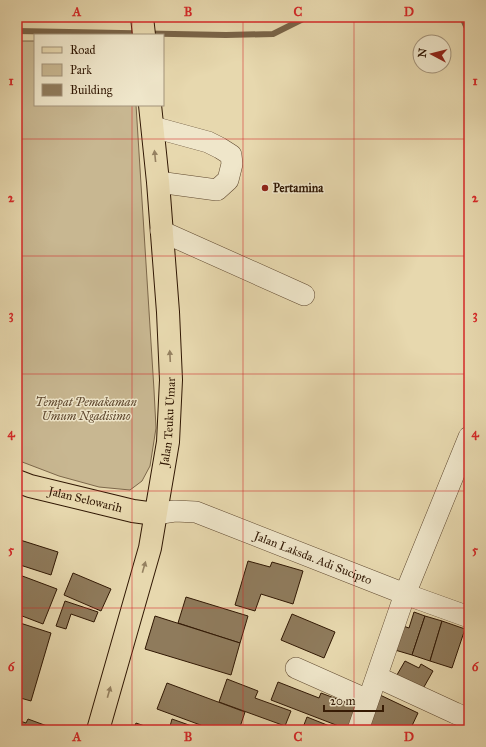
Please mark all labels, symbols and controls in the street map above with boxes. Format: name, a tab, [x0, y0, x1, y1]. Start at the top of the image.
text: A	[72, 4, 82, 20]
text: B	[184, 4, 193, 20]
text: C	[294, 4, 303, 20]
text: D	[404, 4, 414, 20]
legend	[34, 34, 164, 106]
north arrow	[412, 34, 452, 74]
text: Road	[70, 43, 96, 57]
text: N	[416, 47, 430, 58]
text: Park	[70, 63, 92, 77]
text: 1	[8, 73, 14, 89]
text: 1	[472, 73, 478, 89]
text: Building	[70, 83, 113, 98]
one-way arrow	[152, 150, 159, 162]
place label: Pertamina	[273, 181, 324, 195]
marker: Pertamina	[260, 183, 270, 193]
text: 2	[8, 190, 15, 206]
text: 2	[472, 190, 479, 206]
text: 3	[8, 307, 14, 323]
text: 3	[472, 307, 478, 323]
one-way arrow	[166, 350, 173, 362]
street label: Jalan Teuku Umar	[157, 376, 178, 469]
park label: Tempat Pemakaman Umum Ngadisimo	[35, 395, 137, 423]
text: 4	[7, 425, 15, 441]
text: 4	[471, 425, 479, 441]
street label: Jalan Selowarih	[45, 483, 124, 515]
street label: Jalan Laksda. Adi Sucipto	[250, 528, 374, 587]
text: 5	[8, 542, 15, 558]
text: 5	[472, 542, 479, 558]
one-way arrow	[141, 561, 147, 573]
text: 6	[8, 659, 16, 675]
text: 6	[472, 659, 480, 675]
one-way arrow	[106, 686, 112, 698]
scale bar	[324, 687, 383, 713]
text: 20 m	[330, 694, 356, 708]
text: A	[72, 729, 82, 745]
text: B	[184, 729, 193, 745]
text: C	[294, 729, 303, 745]
text: D	[404, 729, 414, 745]

